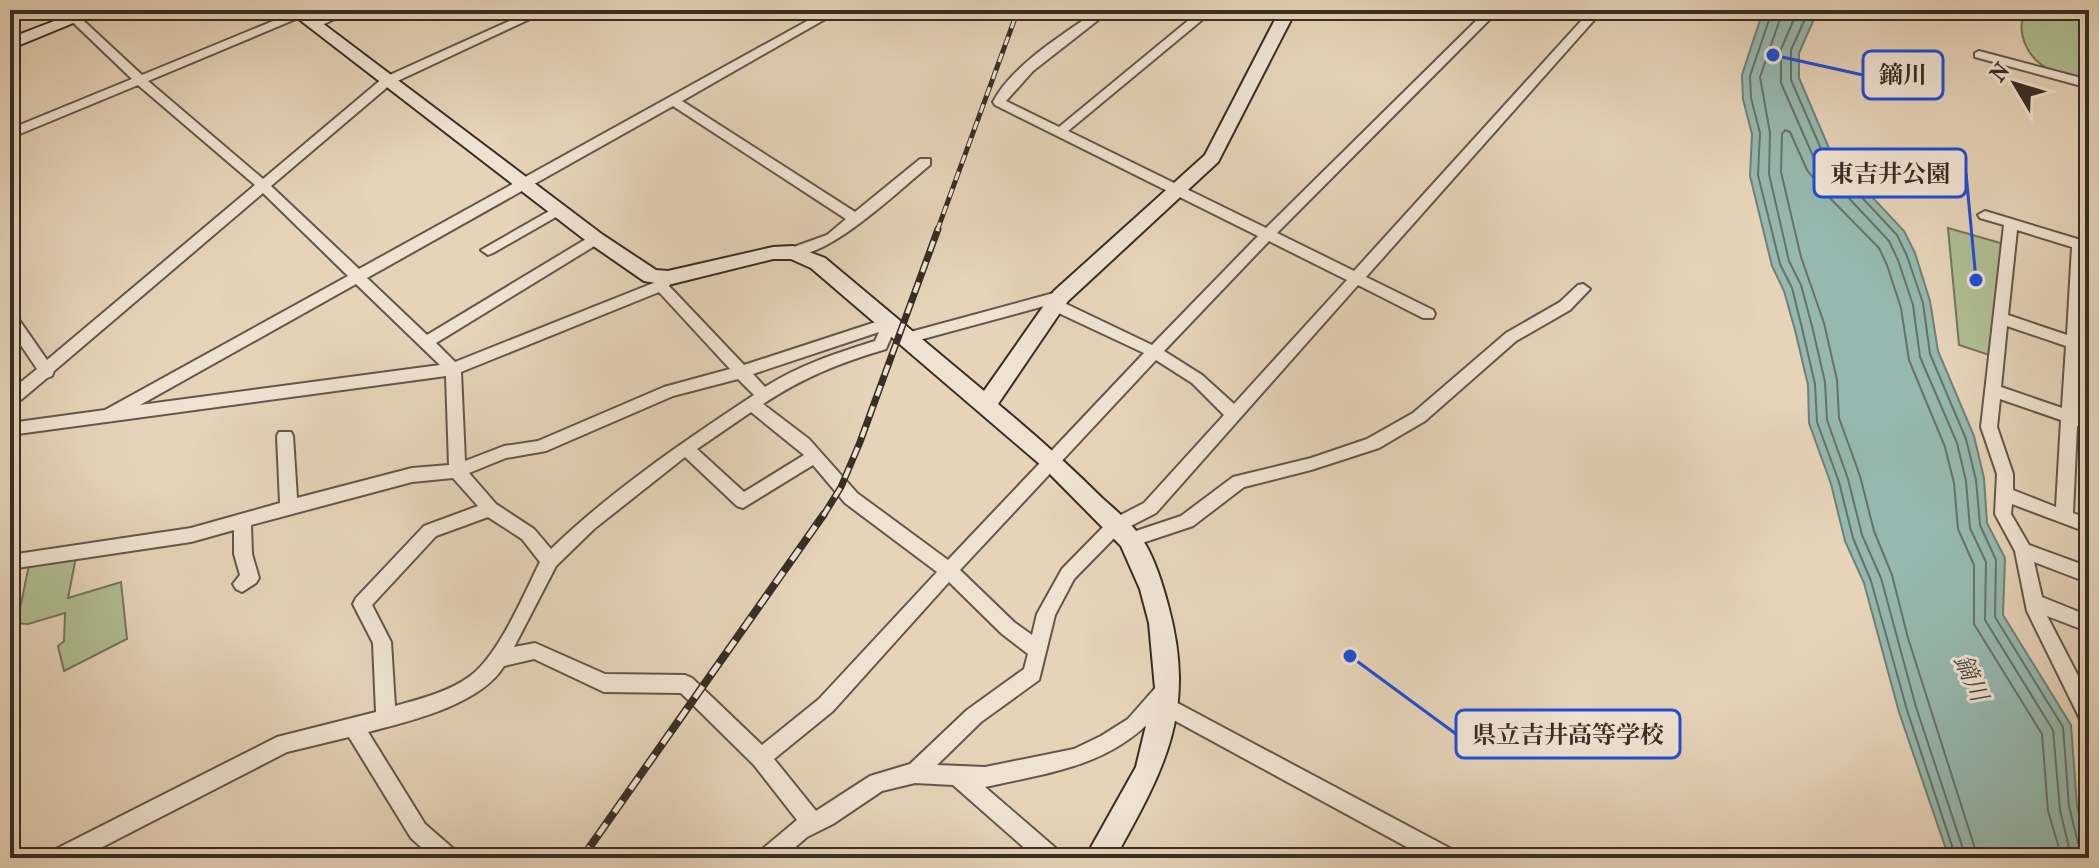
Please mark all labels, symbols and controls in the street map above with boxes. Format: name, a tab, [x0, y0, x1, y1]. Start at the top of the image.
north arrow	[1975, 44, 2055, 124]
callout: 鏑川	[1863, 51, 1943, 99]
text: N	[1985, 57, 2016, 87]
text: 鏑川	[1879, 61, 1927, 89]
callout: 東吉井公園	[1814, 149, 1966, 197]
text: 東吉井公園	[1830, 160, 1950, 188]
water label: 鏑川	[1948, 650, 1995, 708]
callout: 県立吉井高等学校	[1456, 710, 1680, 758]
text: 県立吉井高等学校	[1472, 721, 1664, 749]

